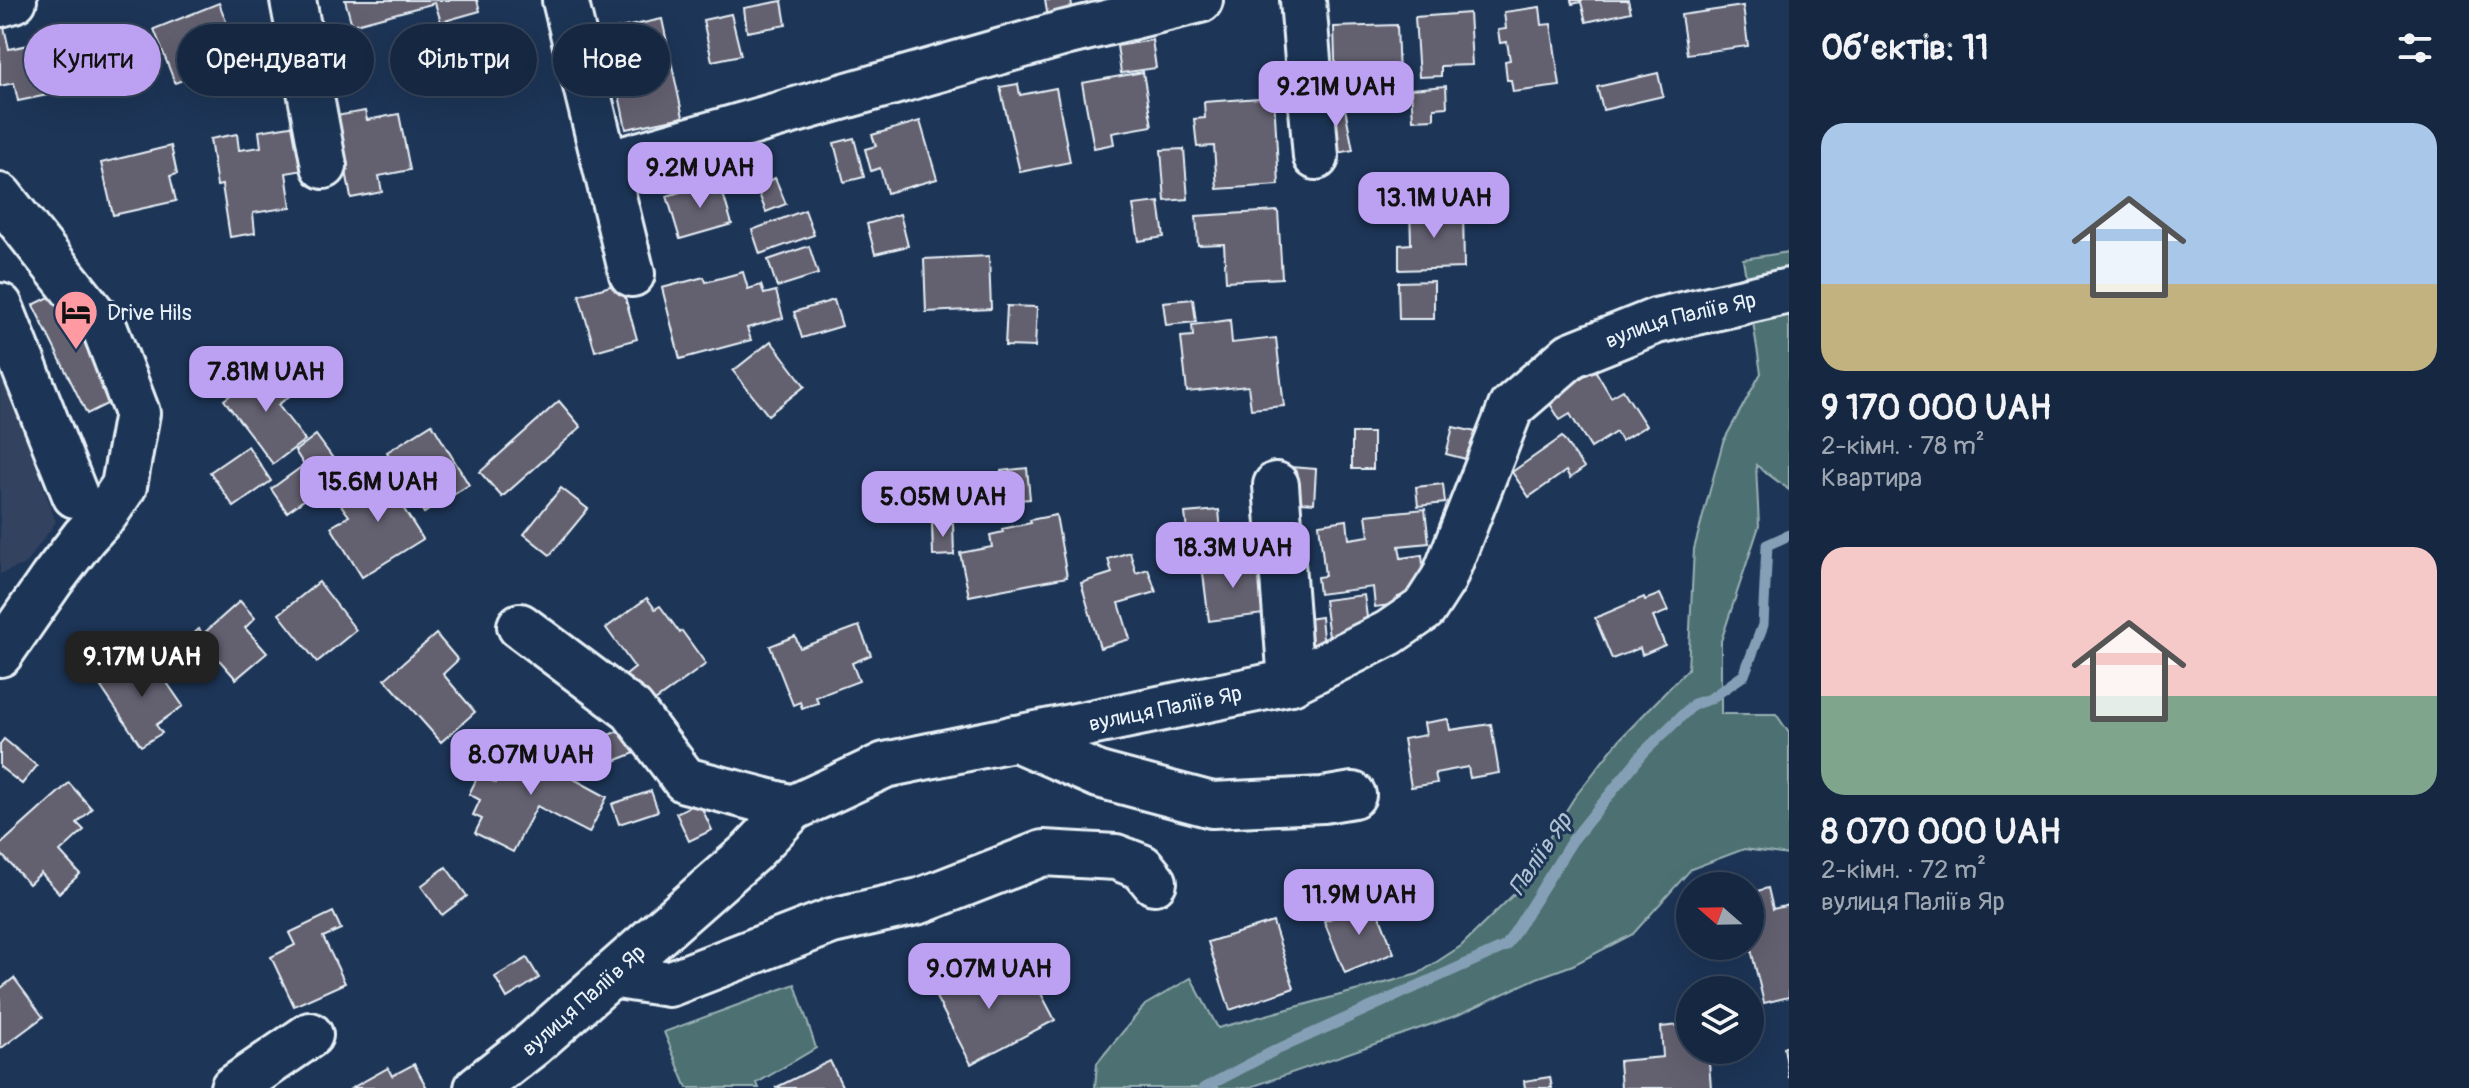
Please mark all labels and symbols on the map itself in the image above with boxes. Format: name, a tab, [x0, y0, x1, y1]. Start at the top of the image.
pin: 9.21M UAH	[1244, 61, 1428, 129]
pin: 9.2M UAH	[617, 142, 783, 210]
pin: 13.1M UAH	[1342, 172, 1526, 240]
street label: вулиця Паліїв Яр	[1601, 286, 1759, 355]
hotel icon: Drive Hils	[52, 288, 100, 351]
place label: Drive Hils	[107, 299, 192, 327]
pin: 7.81M UAH	[174, 346, 358, 414]
pin: 15.6M UAH	[286, 456, 470, 524]
pin: 5.05M UAH	[851, 471, 1035, 539]
pin: 18.3M UAH	[1141, 522, 1325, 590]
pin: 9.17M UAH	[50, 631, 234, 699]
street label: вулиця Паліїв Яр	[1086, 679, 1244, 738]
pin: 8.07M UAH	[439, 729, 623, 797]
water label: Паліїв Яр	[1502, 806, 1579, 901]
pin: 11.9M UAH	[1267, 869, 1451, 937]
north arrow	[1676, 872, 1764, 960]
street label: вулиця Паліїв Яр	[516, 939, 651, 1063]
pin: 9.07M UAH	[897, 943, 1081, 1011]

